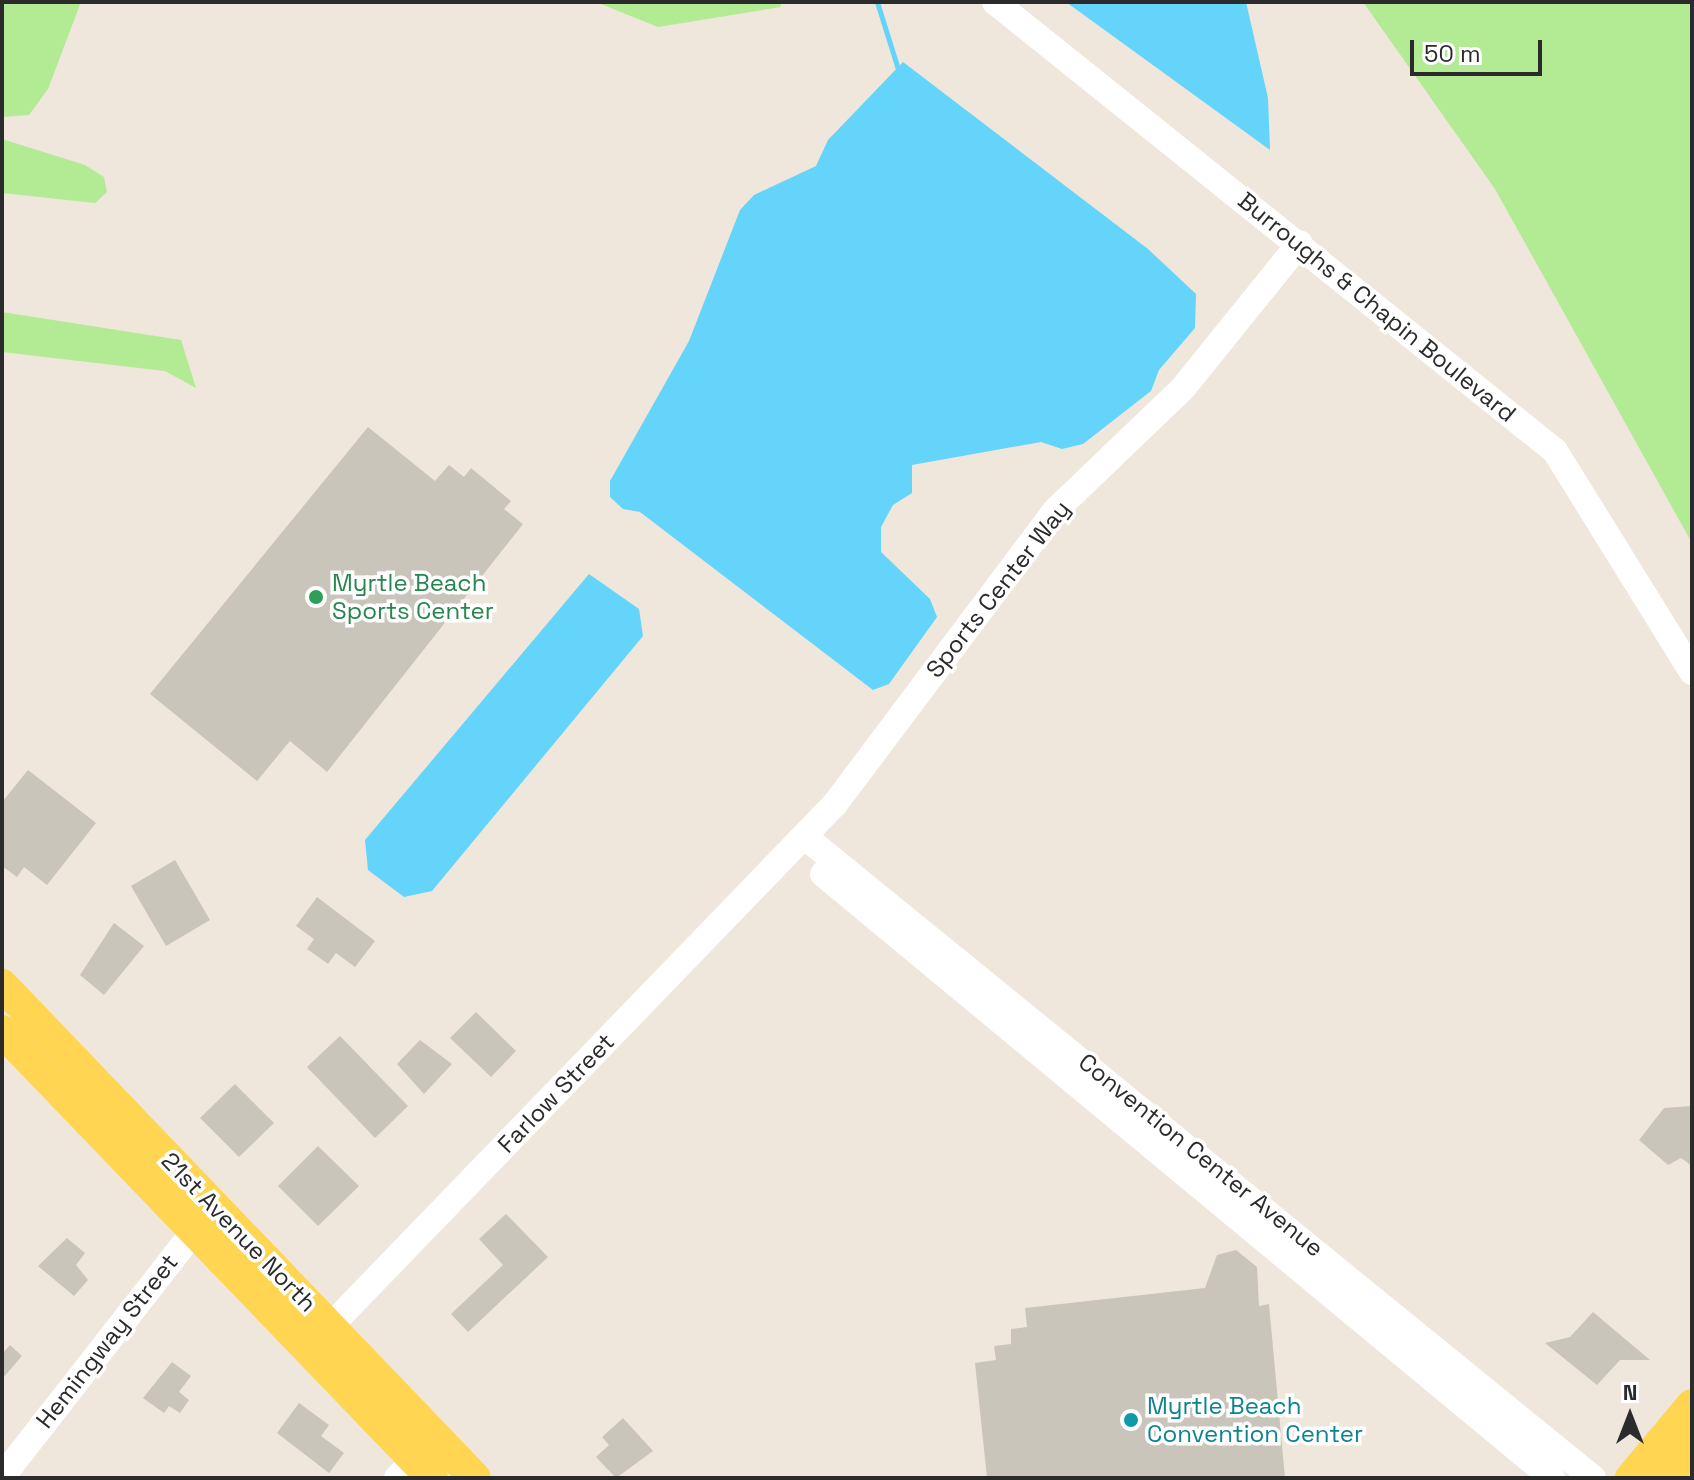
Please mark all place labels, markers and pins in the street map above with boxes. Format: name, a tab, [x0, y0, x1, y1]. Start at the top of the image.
place label: Myrtle Beach Sports Center	[332, 569, 494, 625]
marker: Myrtle Beach Sports Center	[307, 588, 325, 606]
place label: Myrtle Beach Convention Center	[1147, 1392, 1363, 1448]
marker: Myrtle Beach Convention Center	[1122, 1411, 1140, 1429]

